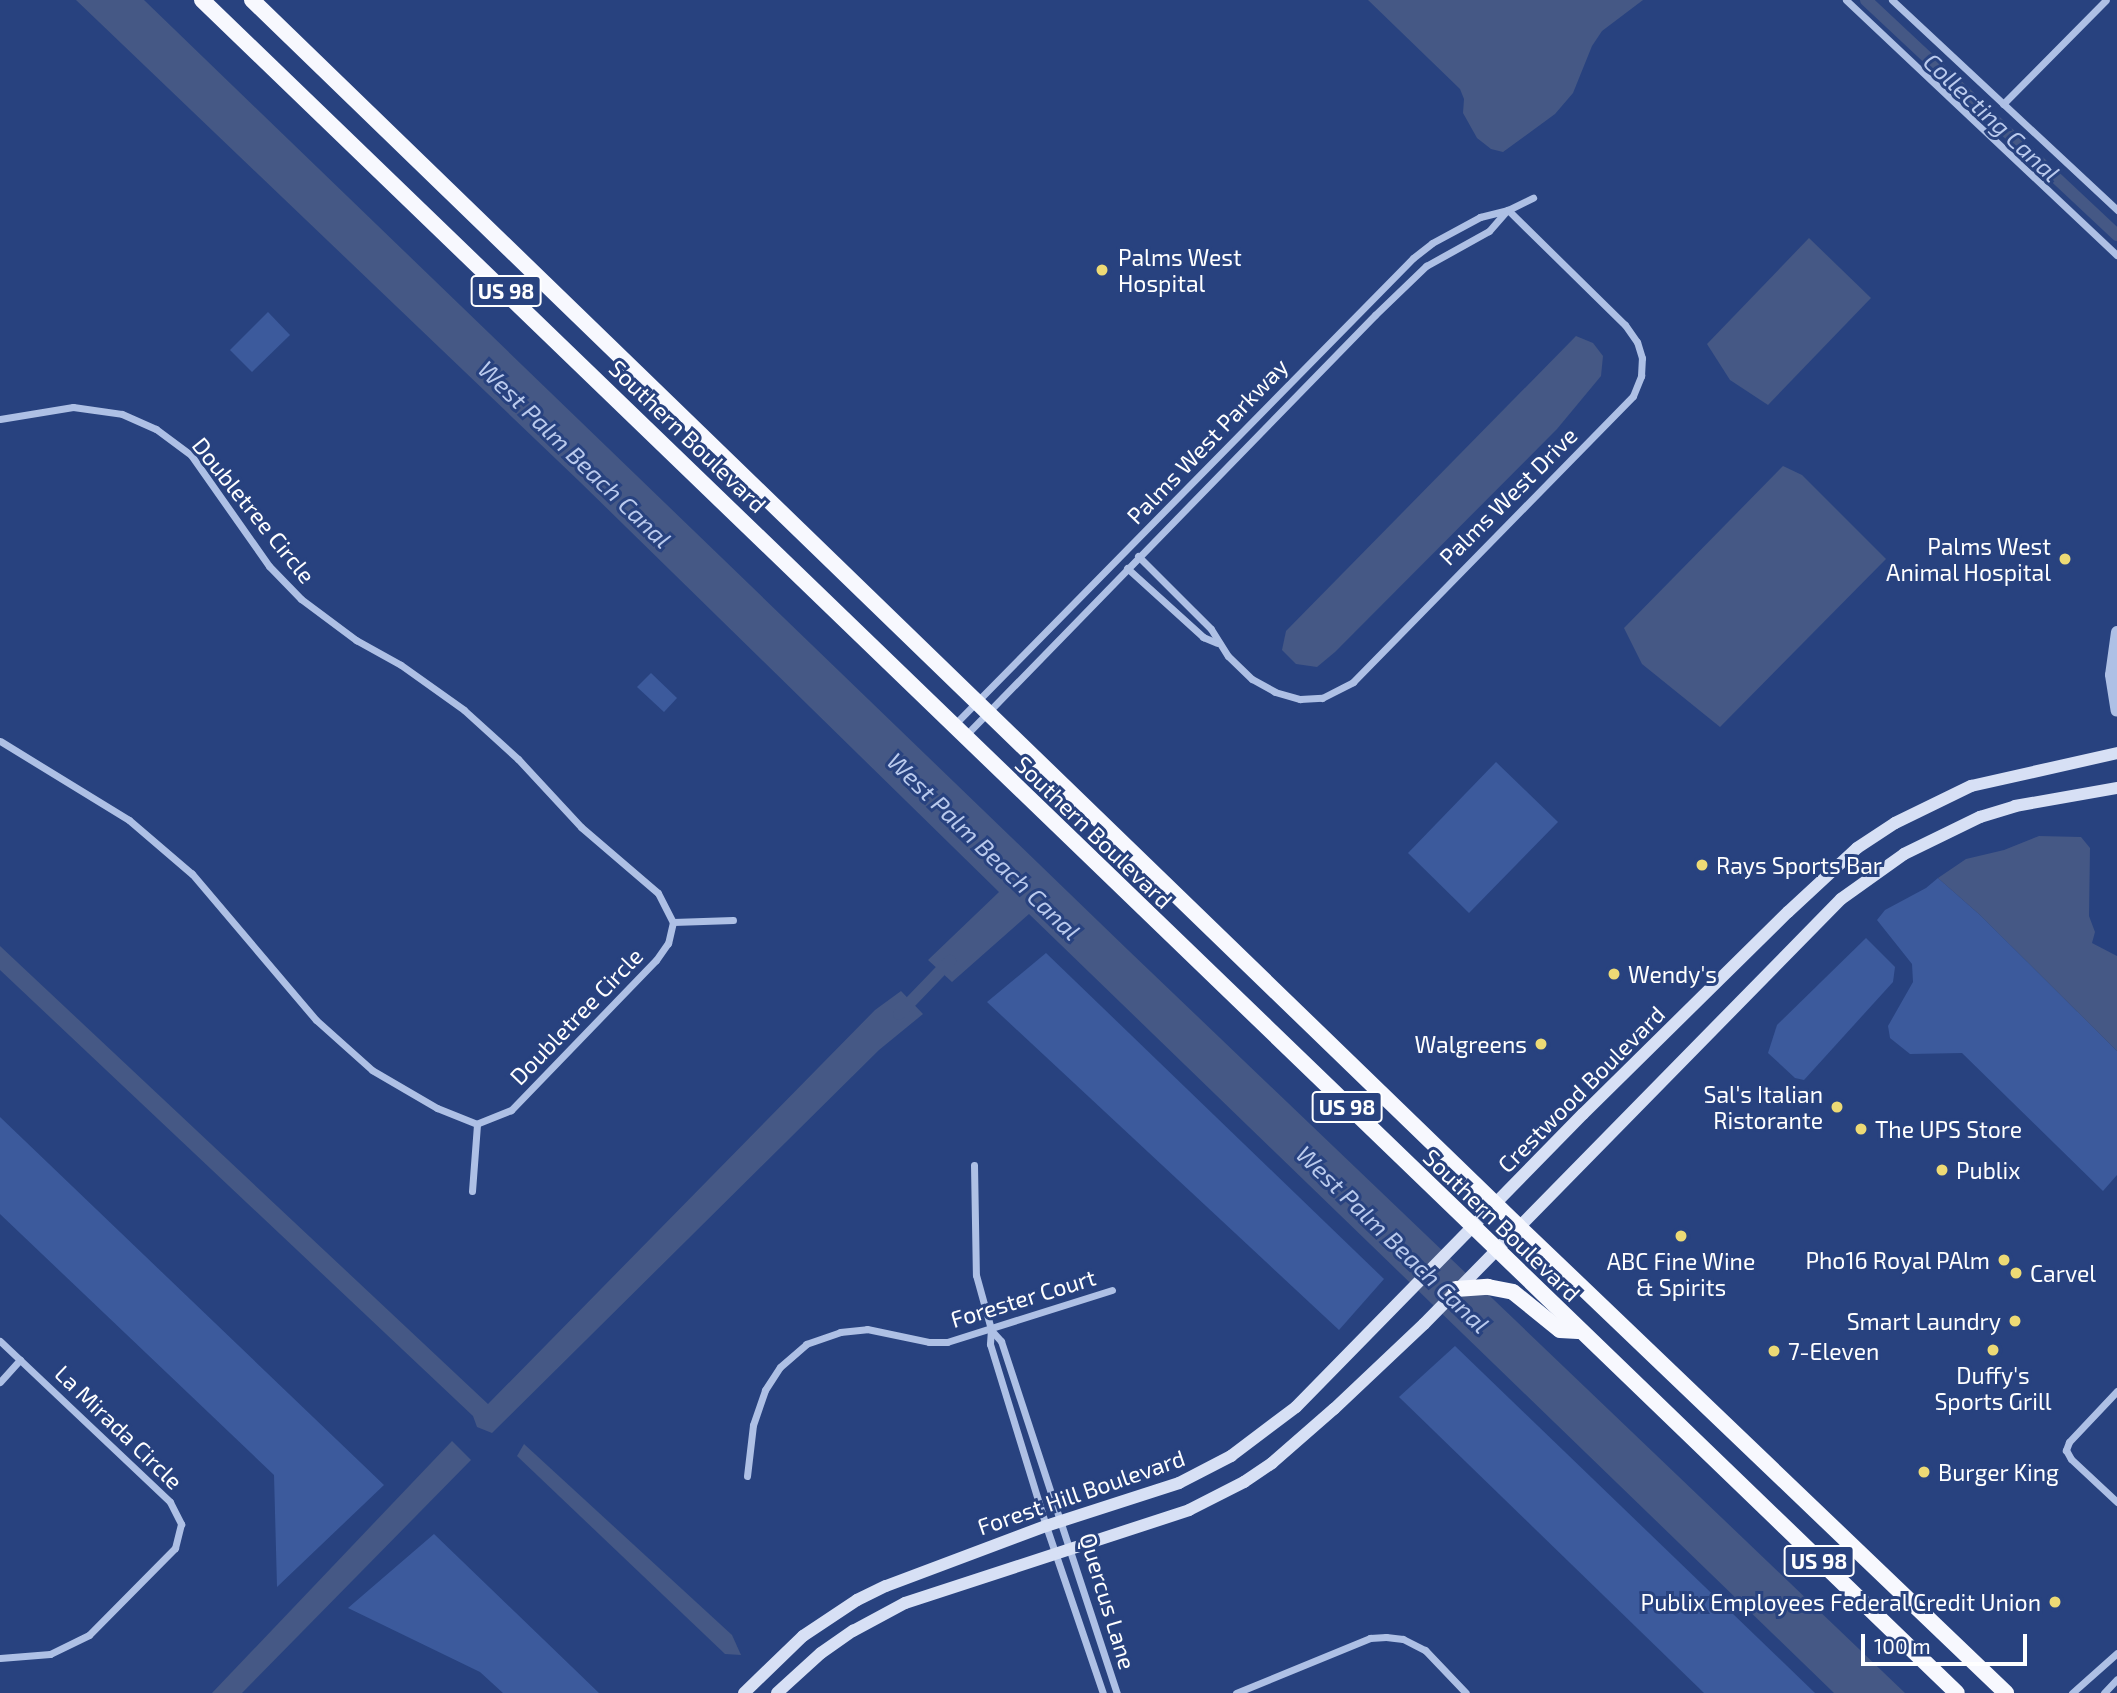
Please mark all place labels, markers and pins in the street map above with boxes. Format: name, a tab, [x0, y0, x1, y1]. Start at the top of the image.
place label: Palms West Hospital	[1118, 243, 1242, 297]
marker: Palms West Hospital	[1092, 260, 1112, 280]
place label: Palms West Animal Hospital	[1886, 532, 2051, 586]
marker: Palms West Animal Hospital	[2057, 551, 2073, 567]
place label: Rays Sports Bar	[1716, 851, 1882, 879]
marker: Rays Sports Bar	[1694, 857, 1710, 873]
place label: Wendy's	[1628, 960, 1717, 988]
marker: Wendy's	[1606, 966, 1622, 982]
place label: Walgreens	[1415, 1030, 1527, 1058]
marker: Walgreens	[1533, 1036, 1549, 1052]
place label: Sal's Italian Ristorante	[1704, 1080, 1823, 1134]
marker: Sal's Italian Ristorante	[1829, 1099, 1845, 1115]
place label: The UPS Store	[1875, 1115, 2022, 1143]
marker: The UPS Store	[1853, 1121, 1869, 1137]
place label: Publix	[1956, 1156, 2020, 1184]
marker: Publix	[1934, 1162, 1950, 1178]
marker: ABC Fine Wine & Spirits	[1673, 1228, 1689, 1244]
place label: Pho16 Royal PAlm	[1805, 1246, 1990, 1274]
place label: ABC Fine Wine & Spirits	[1607, 1247, 1755, 1301]
marker: Pho16 Royal PAlm	[1996, 1252, 2012, 1268]
place label: Carvel	[2030, 1259, 2096, 1287]
marker: Carvel	[2008, 1265, 2024, 1281]
place label: Smart Laundry	[1847, 1307, 2001, 1335]
marker: Smart Laundry	[2007, 1313, 2023, 1329]
place label: 7-Eleven	[1788, 1337, 1879, 1365]
marker: Duffy's Sports Grill	[1985, 1342, 2001, 1358]
marker: 7-Eleven	[1766, 1343, 1782, 1359]
place label: Duffy's Sports Grill	[1934, 1361, 2052, 1415]
place label: Burger King	[1938, 1458, 2059, 1486]
marker: Burger King	[1916, 1464, 1932, 1480]
place label: Publix Employees Federal Credit Union	[1640, 1588, 2041, 1616]
marker: Publix Employees Federal Credit Union	[2047, 1594, 2063, 1610]

